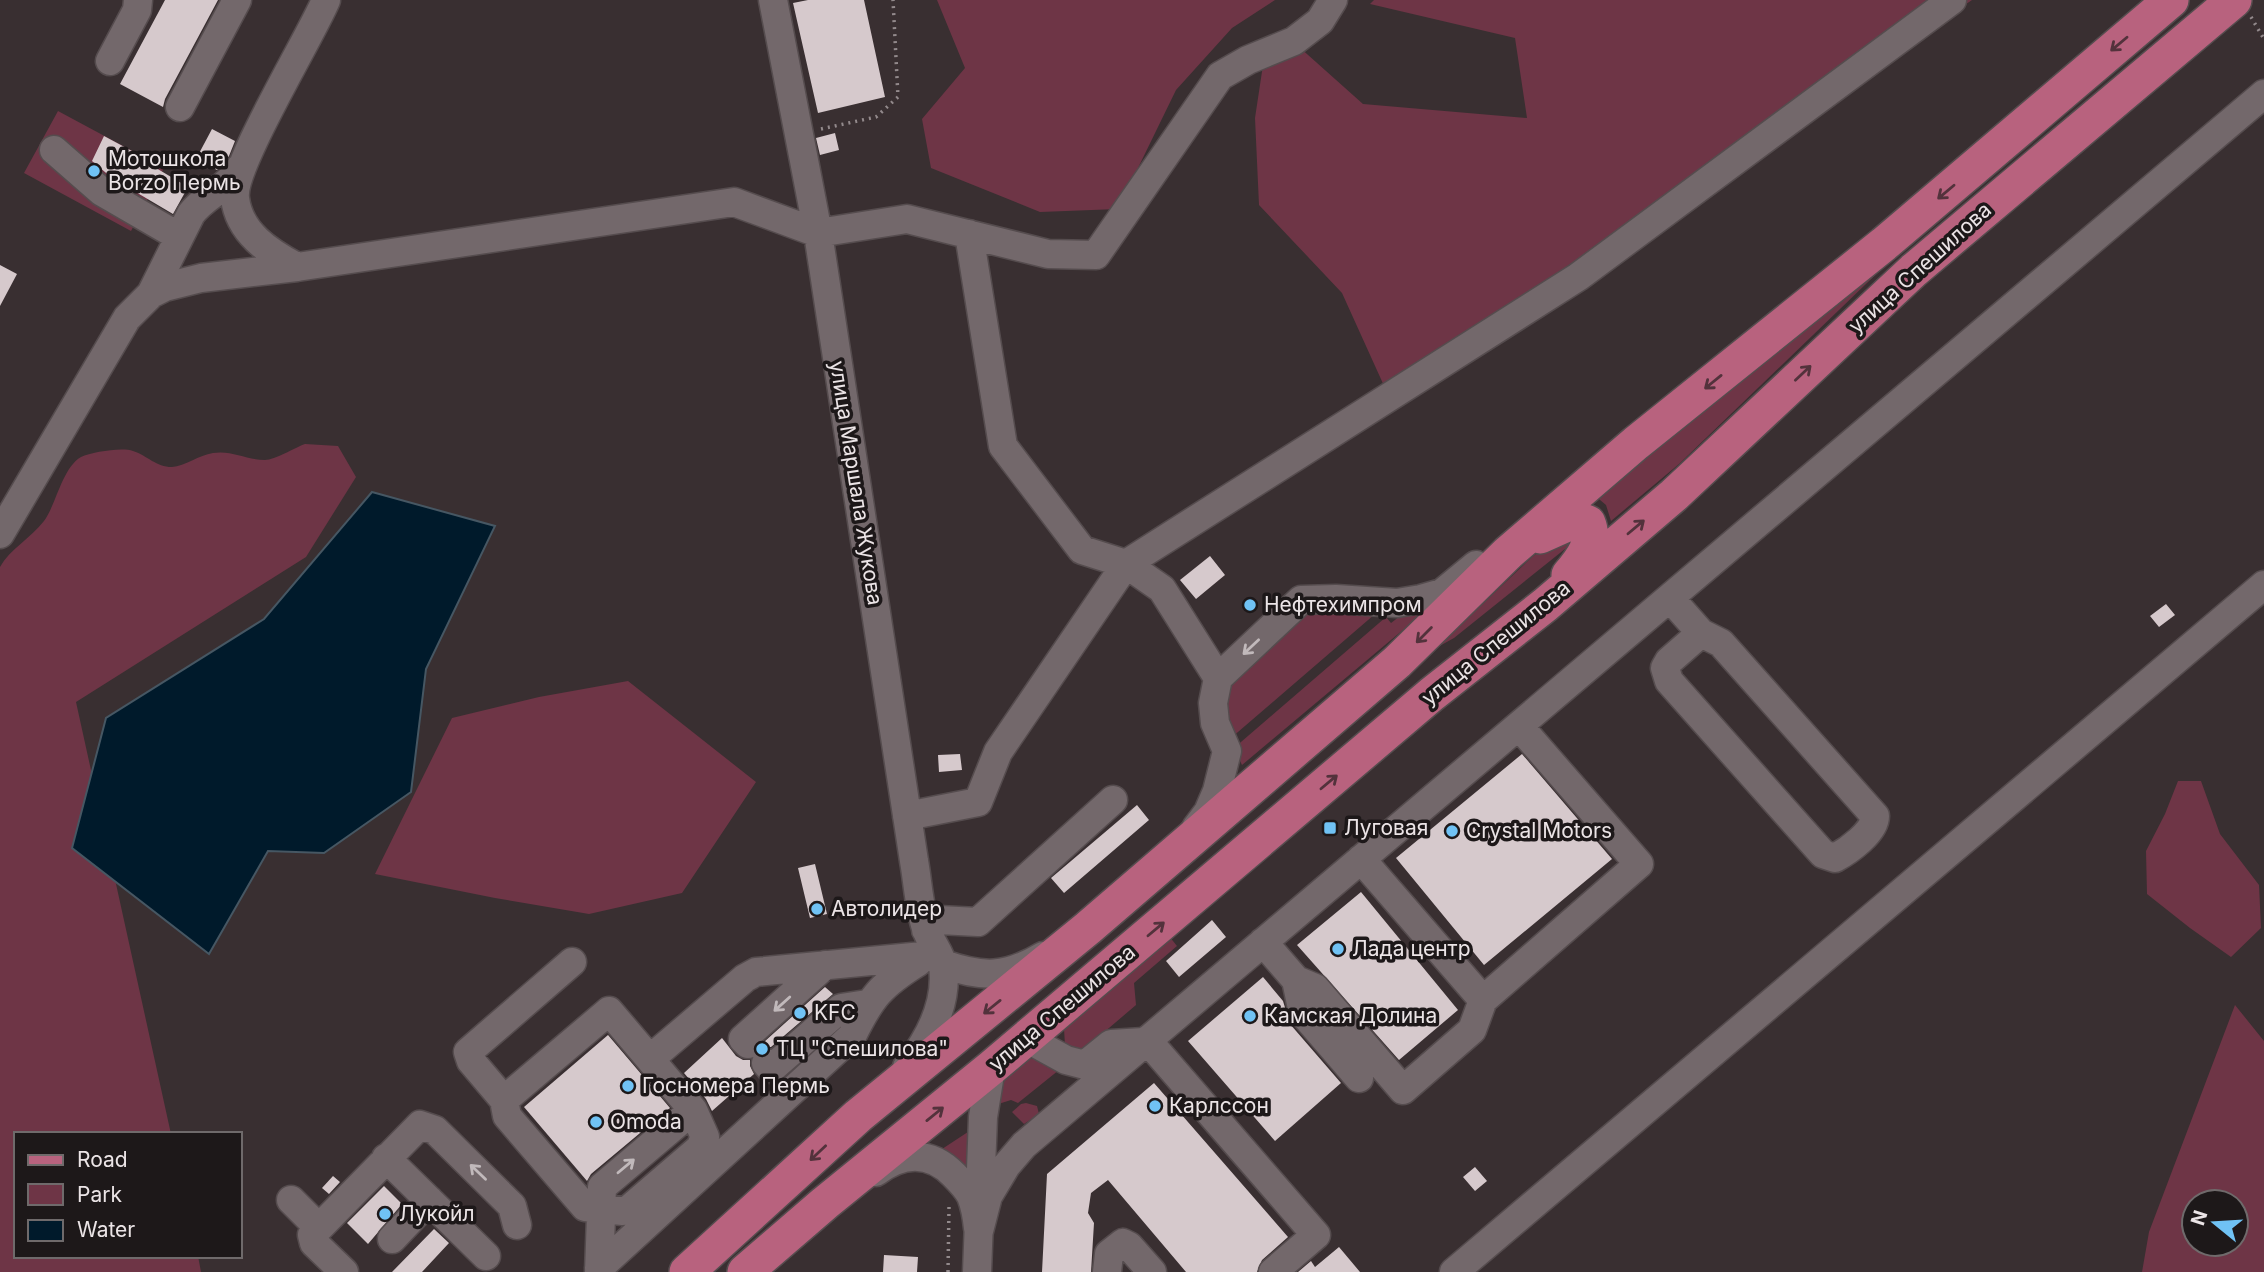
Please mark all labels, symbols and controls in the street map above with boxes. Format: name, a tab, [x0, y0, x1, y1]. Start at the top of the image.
one-way arrow	[2111, 36, 2129, 52]
place label: Мотошкола Borzo Пермь	[108, 146, 241, 195]
marker: Мотошкола Borzo Пермь	[86, 163, 102, 179]
one-way arrow	[1937, 184, 1955, 200]
street label: улица Спешилова	[1843, 197, 1996, 338]
street label: улица Маршала Жукова	[825, 359, 888, 607]
one-way arrow	[1794, 365, 1811, 382]
one-way arrow	[1704, 374, 1722, 390]
one-way arrow	[1627, 519, 1645, 535]
street label: улица Спешилова	[1417, 575, 1575, 710]
place label: Нефтехимпром	[1264, 592, 1422, 617]
marker: Нефтехимпром	[1242, 597, 1258, 613]
one-way arrow	[1416, 626, 1433, 643]
one-way arrow	[1242, 639, 1260, 655]
one-way arrow	[1320, 774, 1338, 790]
place label: Луговая	[1344, 815, 1428, 840]
place label: Crystal Motors	[1466, 818, 1612, 843]
marker: Луговая	[1322, 820, 1338, 836]
marker: Crystal Motors	[1444, 823, 1460, 839]
place label: Автолидер	[831, 896, 942, 921]
marker: Автолидер	[809, 901, 825, 917]
one-way arrow	[1146, 921, 1164, 937]
place label: Лада центр	[1352, 936, 1471, 961]
street label: улица Спешилова	[983, 939, 1140, 1076]
marker: Лада центр	[1330, 941, 1346, 957]
one-way arrow	[774, 996, 791, 1013]
one-way arrow	[983, 999, 1001, 1014]
place label: KFC	[814, 1000, 856, 1025]
place label: Камская Долина	[1264, 1003, 1437, 1028]
marker: KFC	[792, 1005, 808, 1021]
marker: Камская Долина	[1242, 1008, 1258, 1024]
place label: ТЦ "Спешилова"	[776, 1036, 948, 1061]
marker: ТЦ "Спешилова"	[754, 1041, 770, 1057]
place label: Госномера Пермь	[642, 1073, 830, 1098]
marker: Госномера Пермь	[620, 1078, 636, 1094]
place label: Карлссон	[1169, 1093, 1269, 1118]
marker: Карлссон	[1147, 1098, 1163, 1114]
one-way arrow	[926, 1106, 944, 1121]
place label: Omoda	[610, 1109, 682, 1134]
marker: Omoda	[588, 1114, 604, 1130]
legend	[14, 1132, 242, 1258]
one-way arrow	[809, 1145, 827, 1161]
text: Road	[77, 1147, 128, 1172]
one-way arrow	[617, 1158, 635, 1174]
one-way arrow	[469, 1163, 486, 1180]
text: Park	[77, 1182, 122, 1207]
north arrow	[2180, 1188, 2250, 1258]
place label: Лукойл	[399, 1201, 475, 1226]
marker: Лукойл	[377, 1206, 393, 1222]
text: N	[2186, 1207, 2212, 1228]
text: Water	[77, 1217, 135, 1242]

